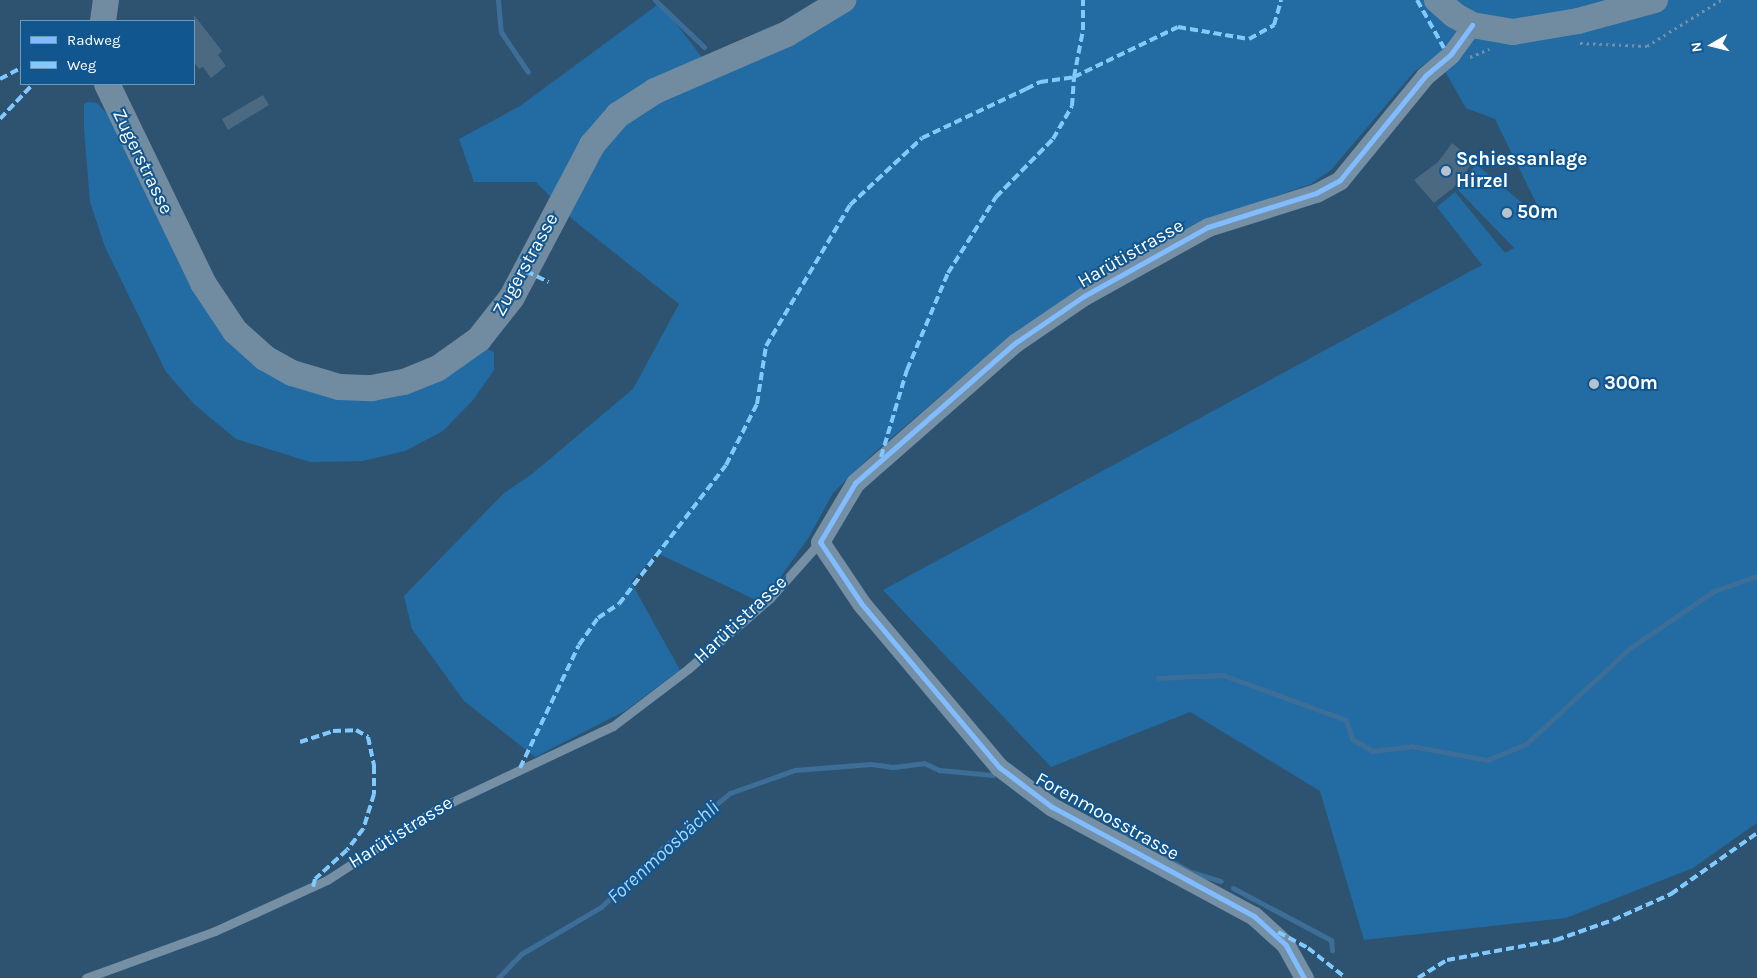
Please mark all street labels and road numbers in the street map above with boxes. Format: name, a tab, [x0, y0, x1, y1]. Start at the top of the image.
street label: Zugerstrasse	[107, 106, 177, 218]
street label: Zugerstrasse	[488, 209, 564, 321]
street label: Harütistrasse	[1074, 214, 1188, 294]
street label: Harütistrasse	[690, 571, 792, 669]
street label: Forenmoosstrasse	[1031, 768, 1183, 866]
street label: Harütistrasse	[345, 792, 457, 874]

